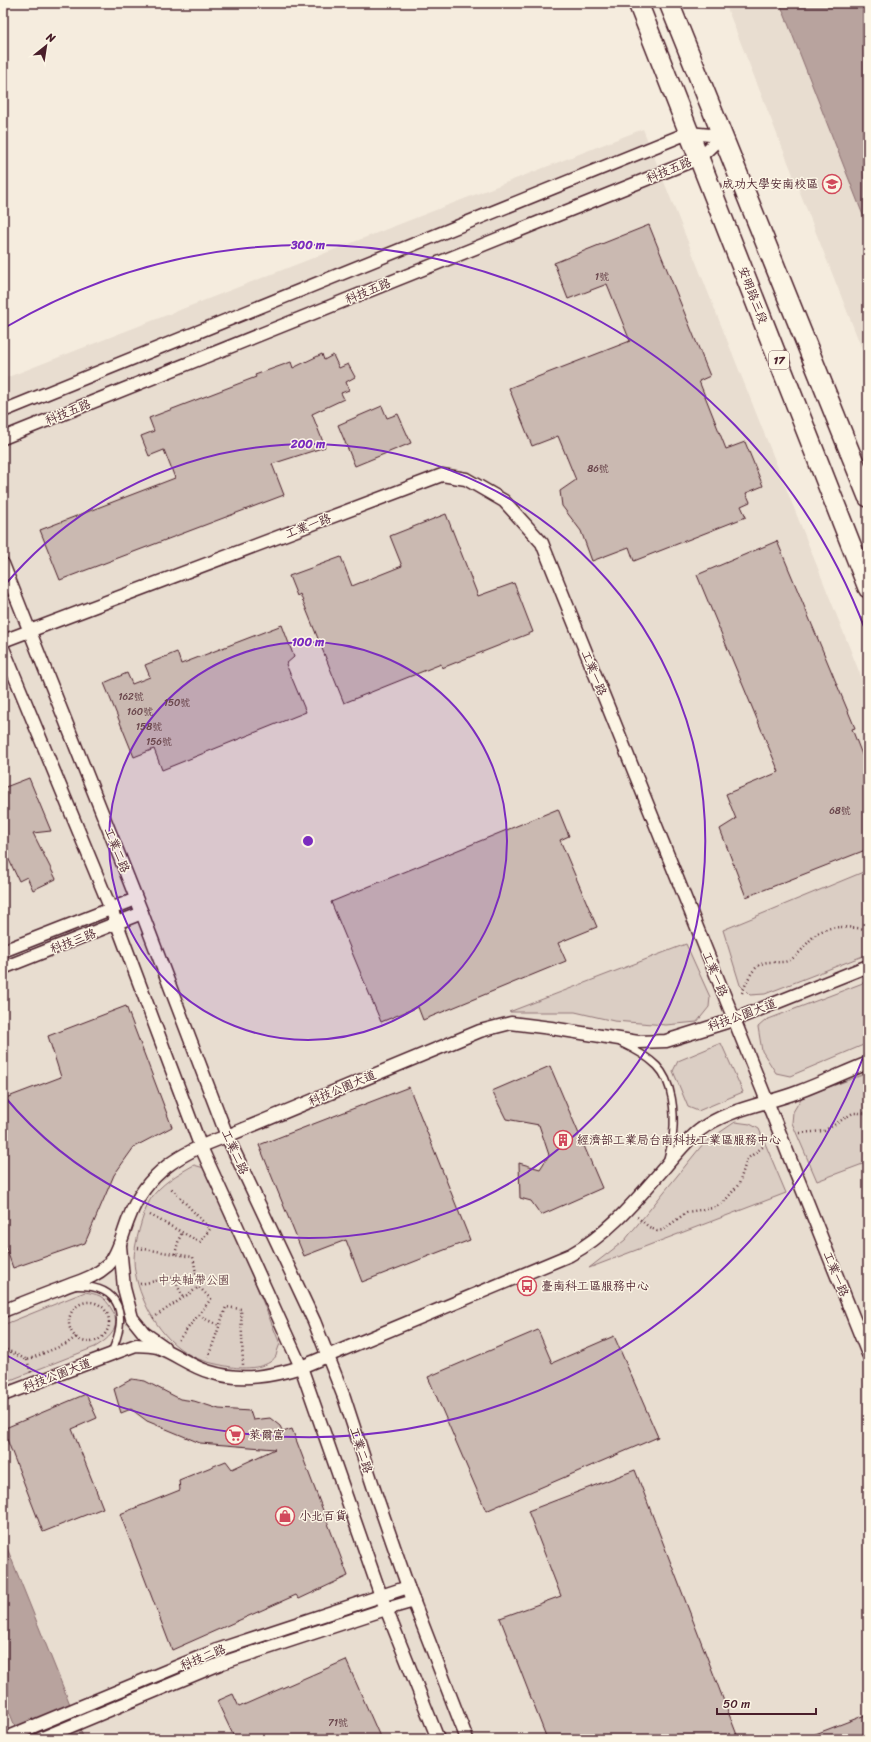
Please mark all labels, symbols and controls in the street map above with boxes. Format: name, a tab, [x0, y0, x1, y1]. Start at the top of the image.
north arrow	[26, 26, 66, 66]
text: N	[42, 27, 59, 48]
street label: 科技五路	[643, 151, 695, 189]
place label: 成功大學安南校區	[722, 173, 818, 195]
school or university icon: 成功大學安南校區	[821, 173, 843, 195]
text: 300 m	[290, 234, 326, 256]
street label: 安明路三段	[732, 263, 774, 327]
house number: 1號	[595, 268, 609, 286]
street label: 科技五路	[342, 272, 394, 310]
road number: 17	[769, 351, 789, 369]
street label: 科技五路	[42, 393, 94, 431]
text: 200 m	[290, 433, 326, 455]
house number: 86號	[587, 460, 609, 478]
street label: 工業一路	[282, 507, 334, 545]
text: 100 m	[292, 631, 325, 653]
street label: 工業一路	[575, 647, 613, 699]
house number: 162號	[118, 688, 144, 706]
house number: 150號	[164, 694, 190, 712]
house number: 160號	[127, 703, 153, 721]
house number: 158號	[136, 718, 162, 736]
house number: 156號	[146, 733, 172, 751]
house number: 68號	[829, 802, 851, 820]
street label: 工業二路	[98, 824, 136, 876]
centre of rings	[301, 834, 315, 848]
street label: 科技三路	[47, 922, 99, 960]
street label: 工業一路	[696, 948, 734, 1000]
street label: 科技公園大道	[704, 992, 780, 1038]
street label: 科技公園大道	[305, 1064, 379, 1112]
street label: 工業二路	[215, 1126, 255, 1178]
building icon: 經濟部工業局台南科技工業區服務中心	[552, 1129, 574, 1151]
place label: 經濟部工業局台南科技工業區服務中心	[577, 1129, 781, 1151]
street label: 工業一路	[817, 1248, 855, 1300]
park label: 中央軸帶公園	[158, 1269, 230, 1291]
bus stop icon: 臺南科工區服務中心	[516, 1275, 538, 1297]
place label: 臺南科工區服務中心	[541, 1275, 649, 1297]
street label: 科技公園大道	[19, 1352, 95, 1398]
supermarket icon: 萊爾富	[224, 1424, 246, 1446]
place label: 萊爾富	[249, 1424, 285, 1446]
street label: 工業二路	[343, 1424, 379, 1476]
shop icon: 小北百貨	[274, 1505, 296, 1527]
place label: 小北百貨	[299, 1505, 347, 1527]
street label: 科技二路	[177, 1638, 229, 1676]
scale bar	[717, 1690, 816, 1716]
text: 50 m	[723, 1693, 750, 1715]
house number: 71號	[328, 1714, 348, 1732]

